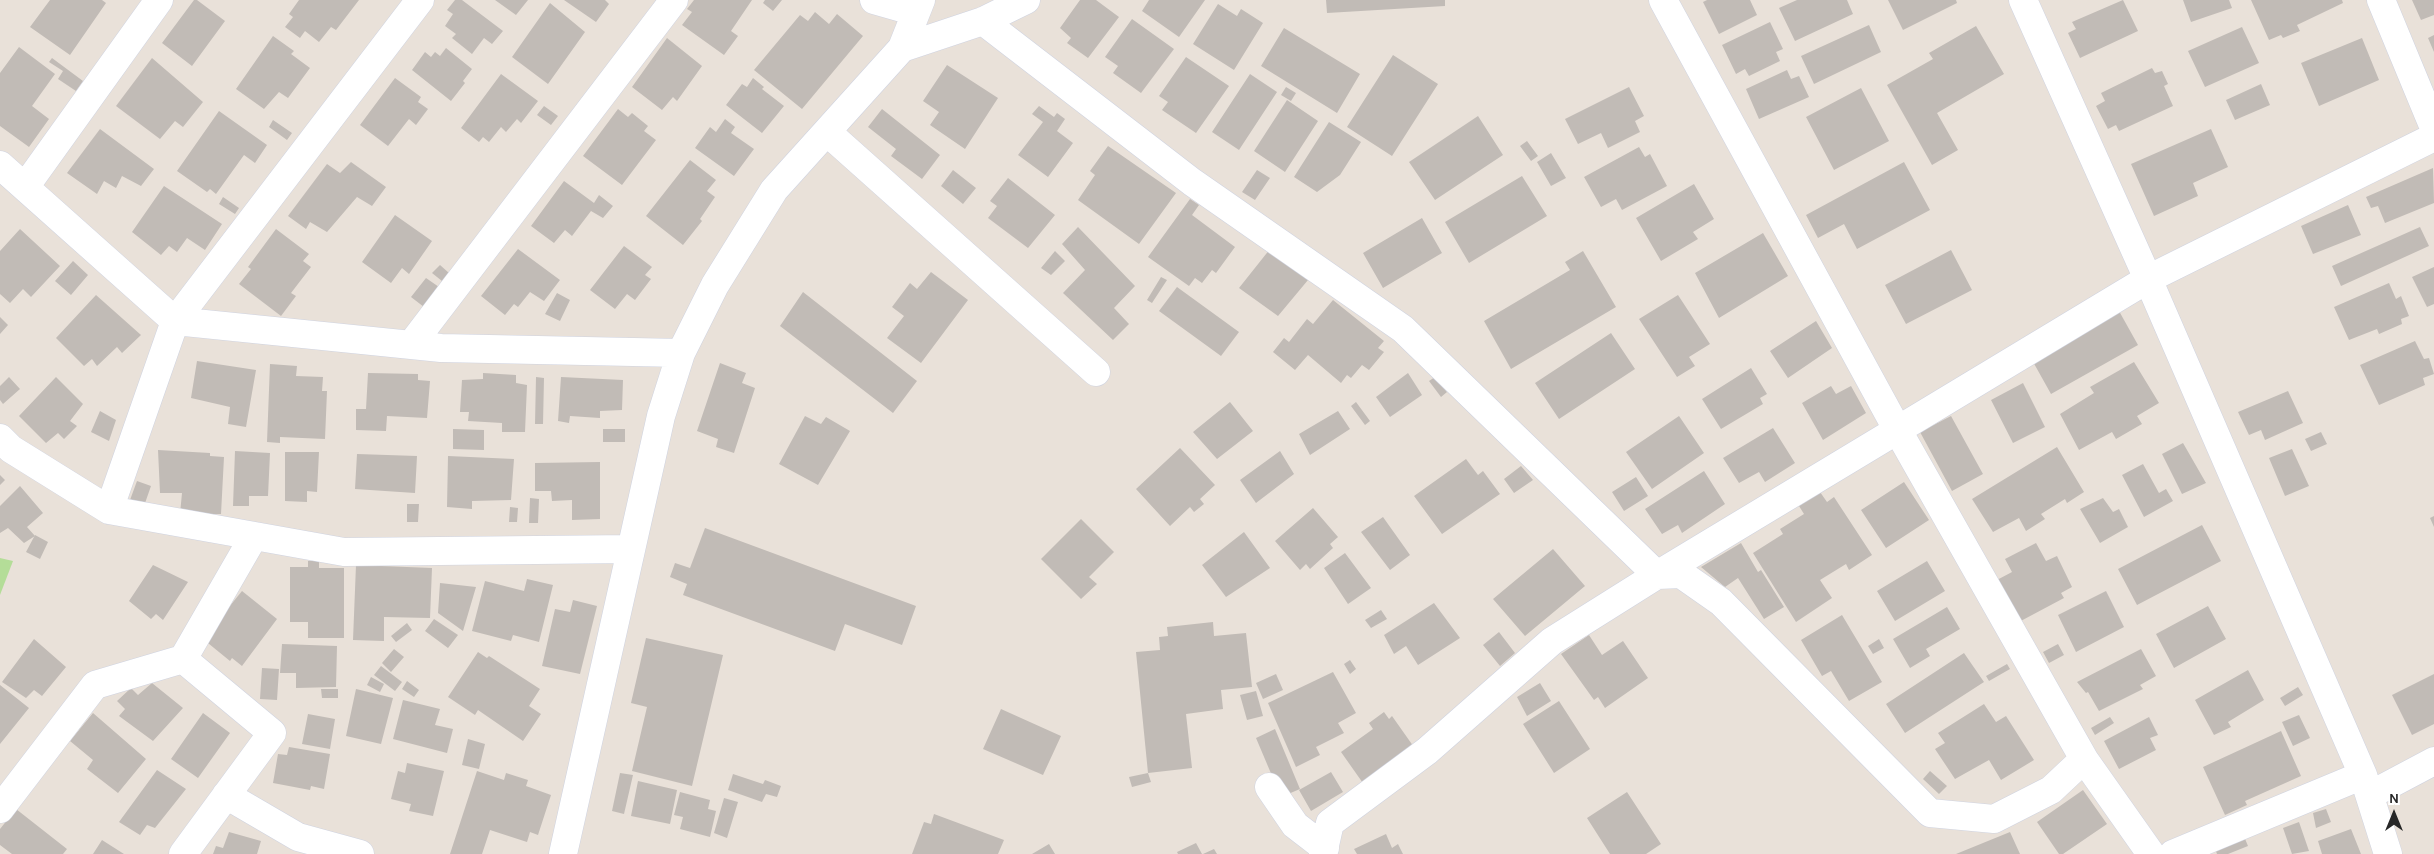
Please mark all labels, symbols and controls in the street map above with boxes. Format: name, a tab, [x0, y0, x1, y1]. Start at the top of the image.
north arrow	[2369, 789, 2419, 839]
text: N	[2389, 790, 2399, 807]

